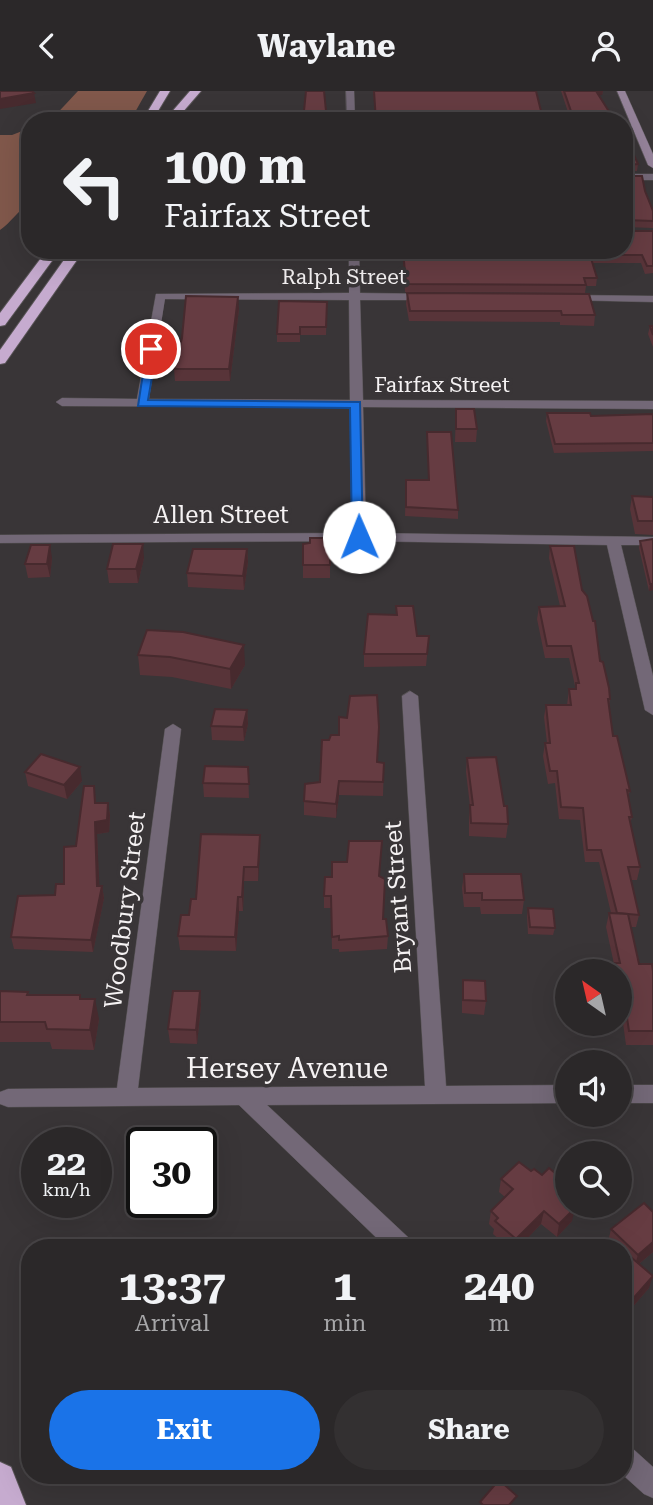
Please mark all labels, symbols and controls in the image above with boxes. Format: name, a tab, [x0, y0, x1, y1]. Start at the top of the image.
icon: back	[28, 27, 66, 65]
text: Waylane	[257, 27, 396, 65]
icon: person	[587, 27, 625, 65]
text: 100 m	[164, 138, 306, 195]
icon: left	[49, 140, 140, 231]
text: Fairfax Street	[164, 197, 370, 235]
street label: Ralph Street	[281, 265, 407, 289]
pin	[121, 319, 181, 379]
icon: arrive	[132, 330, 170, 368]
street label: Fairfax Street	[374, 373, 510, 397]
position arrow	[322, 500, 396, 574]
street label: Allen Street	[153, 501, 289, 529]
street label: Woodbury Street	[99, 810, 151, 1010]
street label: Bryant Street	[379, 820, 417, 974]
north arrow	[555, 959, 632, 1036]
map controls	[555, 959, 632, 1218]
button: sound	[555, 1050, 632, 1127]
street label: Hersey Avenue	[186, 1052, 388, 1085]
speed limit sign: 30	[126, 1127, 217, 1218]
button: search	[555, 1141, 632, 1218]
text: 22	[47, 1143, 86, 1184]
text: km/h	[42, 1179, 91, 1200]
text: 13:37	[119, 1261, 226, 1310]
text: 1	[333, 1261, 357, 1310]
text: 240	[464, 1261, 534, 1310]
text: Arrival	[135, 1310, 209, 1337]
text: min	[323, 1310, 366, 1337]
text: m	[489, 1310, 510, 1337]
button: Exit	[49, 1390, 320, 1470]
button: Share	[334, 1390, 604, 1470]

